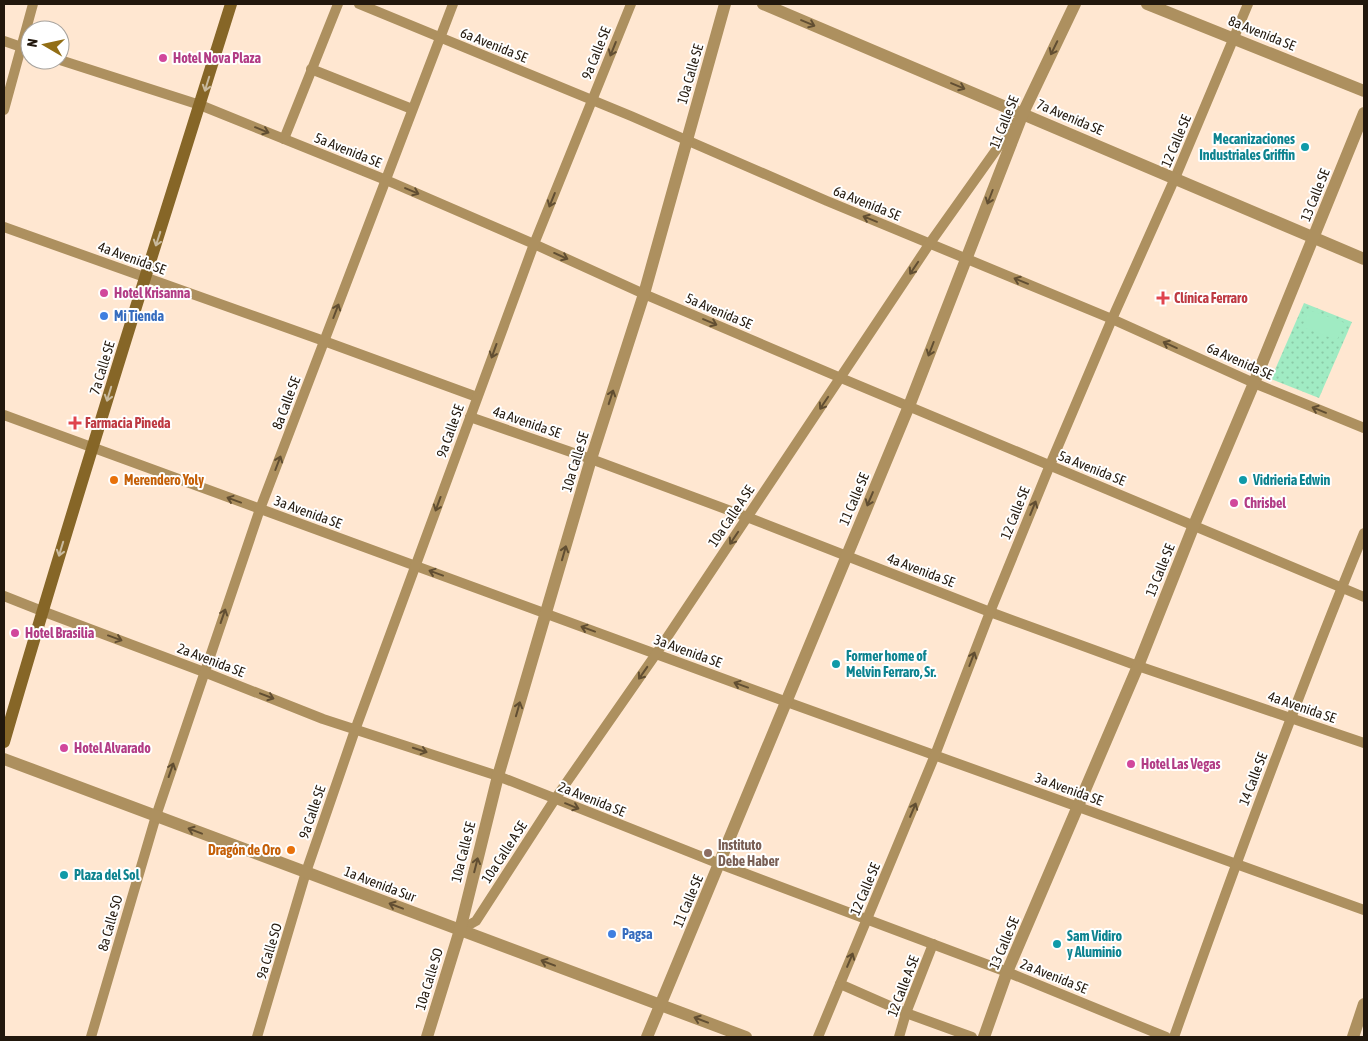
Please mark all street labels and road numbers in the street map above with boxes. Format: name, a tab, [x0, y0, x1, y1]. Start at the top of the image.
street label: 8a Avenida SE	[1226, 12, 1298, 54]
street label: 6a Avenida SE	[458, 24, 530, 66]
street label: 9a Calle SE	[578, 24, 614, 82]
street label: 10a Calle SE	[674, 42, 706, 106]
street label: 11 Calle SE	[986, 93, 1022, 151]
street label: 7a Avenida SE	[1034, 96, 1106, 138]
street label: 12 Calle SE	[1158, 112, 1194, 170]
street label: 5a Avenida SE	[312, 129, 384, 171]
street label: 13 Calle SE	[1297, 166, 1333, 224]
street label: 6a Avenida SE	[831, 182, 903, 224]
street label: 4a Avenida SE	[96, 238, 168, 278]
street label: 5a Avenida SE	[683, 290, 755, 332]
street label: 7a Calle SE	[86, 339, 118, 397]
street label: 6a Avenida SE	[1204, 339, 1276, 383]
street label: 8a Calle SE	[269, 374, 303, 432]
street label: 9a Calle SE	[433, 402, 467, 460]
street label: 4a Avenida SE	[491, 403, 563, 441]
street label: 10a Calle SE	[558, 430, 592, 494]
street label: 5a Avenida SE	[1056, 447, 1128, 489]
street label: 11 Calle SE	[836, 470, 872, 528]
street label: 10a Calle A SE	[705, 482, 757, 550]
street label: 12 Calle SE	[997, 484, 1033, 542]
street label: 3a Avenida SE	[272, 492, 344, 532]
street label: 13 Calle SE	[1142, 541, 1178, 599]
street label: 4a Avenida SE	[885, 550, 957, 590]
street label: 3a Avenida SE	[652, 631, 724, 671]
street label: 2a Avenida SE	[175, 640, 247, 680]
street label: 4a Avenida SE	[1266, 688, 1338, 726]
street label: 14 Calle SE	[1236, 750, 1270, 808]
street label: 3a Avenida SE	[1033, 769, 1105, 809]
street label: 2a Avenida SE	[556, 778, 628, 820]
street label: 9a Calle SE	[295, 783, 329, 841]
street label: 10a Calle A SE	[478, 818, 530, 886]
street label: 10a Calle SE	[448, 820, 478, 884]
street label: 12 Calle SE	[847, 860, 883, 918]
street label: 1a Avenida Sur	[342, 863, 419, 905]
street label: 11 Calle SE	[670, 872, 706, 930]
street label: 8a Calle SO	[94, 893, 126, 953]
street label: 13 Calle SE	[986, 914, 1022, 972]
street label: 9a Calle SO	[253, 921, 285, 981]
street label: 10a Calle SO	[412, 946, 446, 1012]
street label: 12 Calle A SE	[884, 953, 922, 1019]
street label: 2a Avenida SE	[1018, 955, 1090, 997]

